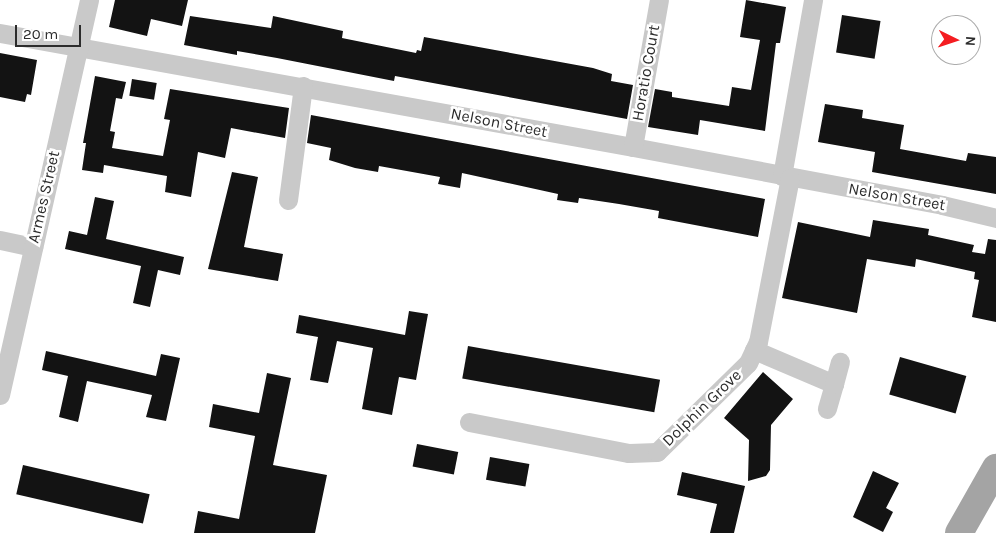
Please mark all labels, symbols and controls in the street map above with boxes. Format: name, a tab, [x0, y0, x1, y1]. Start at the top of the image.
scale bar	[18, 15, 84, 47]
north arrow	[931, 15, 981, 65]
street label: Horatio Court	[628, 23, 664, 123]
text: 20 m	[23, 25, 58, 43]
text: N	[962, 35, 979, 47]
street label: Nelson Street	[449, 104, 549, 142]
street label: Armes Street	[24, 149, 64, 245]
street label: Nelson Street	[847, 179, 947, 215]
street label: Dolphin Grove	[659, 366, 745, 450]

